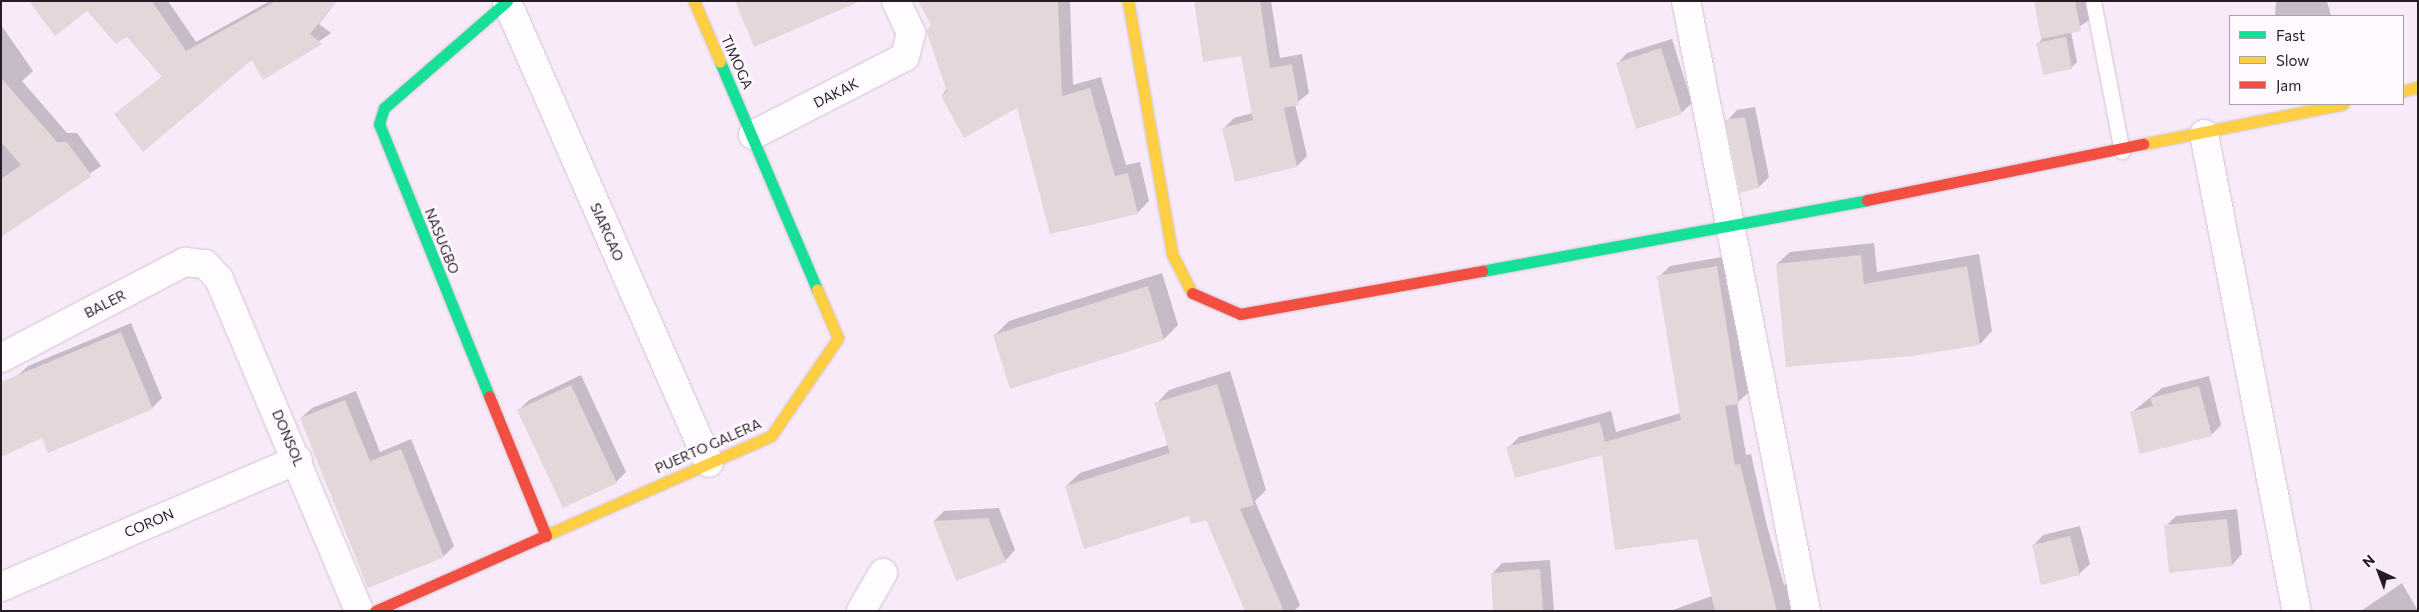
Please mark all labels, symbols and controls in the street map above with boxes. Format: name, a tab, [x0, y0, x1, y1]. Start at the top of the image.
legend	[2229, 15, 2404, 105]
text: Fast	[2276, 26, 2305, 44]
street label: TIMOGA	[718, 32, 756, 92]
text: Slow	[2276, 51, 2309, 69]
street label: DAKAK	[811, 75, 861, 111]
text: Jam	[2276, 76, 2301, 94]
street label: SIARGAO	[587, 200, 627, 264]
street label: NASUGBO	[421, 206, 463, 276]
street label: BALER	[81, 286, 129, 322]
street label: DONSOL	[269, 407, 307, 469]
street label: PUERTO GALERA	[652, 415, 764, 477]
street label: CORON	[122, 505, 176, 541]
north arrow	[2354, 547, 2404, 597]
text: N	[2359, 551, 2378, 570]

